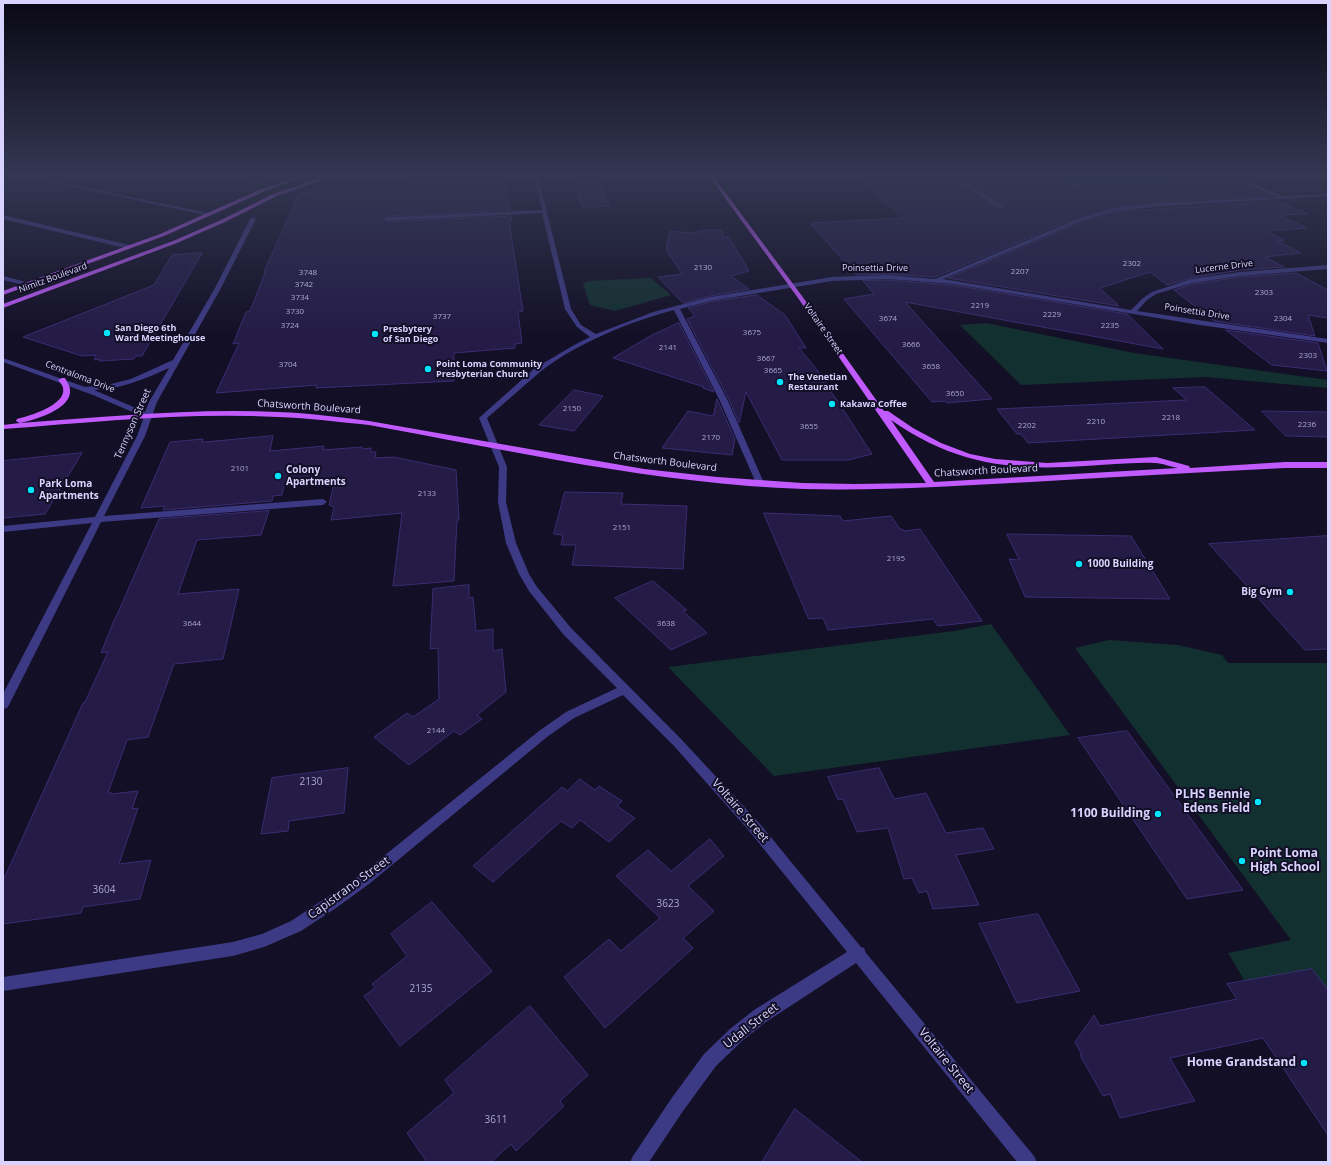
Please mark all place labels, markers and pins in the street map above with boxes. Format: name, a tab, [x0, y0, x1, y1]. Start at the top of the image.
place label: San Diego 6th Ward Meetinghouse	[115, 323, 205, 344]
place label: Presbytery of San Diego	[383, 324, 438, 345]
marker: San Diego 6th Ward Meetinghouse	[102, 328, 112, 338]
marker: Presbytery of San Diego	[370, 329, 380, 339]
place label: Point Loma Community Presbyterian Church	[436, 359, 542, 380]
marker: Point Loma Community Presbyterian Church	[423, 364, 433, 374]
place label: The Venetian Restaurant	[788, 372, 847, 393]
marker: The Venetian Restaurant	[775, 377, 785, 387]
marker: Kakawa Coffee	[827, 399, 837, 409]
place label: Kakawa Coffee	[840, 399, 907, 409]
place label: Colony Apartments	[286, 464, 346, 488]
marker: Colony Apartments	[273, 471, 283, 481]
place label: Park Loma Apartments	[39, 478, 99, 502]
marker: Park Loma Apartments	[26, 485, 36, 495]
place label: 1000 Building	[1087, 558, 1153, 570]
marker: 1000 Building	[1074, 559, 1084, 569]
place label: Big Gym	[1241, 586, 1282, 598]
marker: Big Gym	[1285, 587, 1295, 597]
place label: PLHS Bennie Edens Field	[1175, 788, 1250, 816]
marker: PLHS Bennie Edens Field	[1253, 797, 1263, 807]
place label: 1100 Building	[1070, 807, 1150, 821]
marker: 1100 Building	[1153, 809, 1163, 819]
place label: Point Loma High School	[1250, 847, 1320, 875]
marker: Point Loma High School	[1237, 856, 1247, 866]
place label: Home Grandstand	[1187, 1056, 1296, 1070]
marker: Home Grandstand	[1299, 1058, 1309, 1068]

